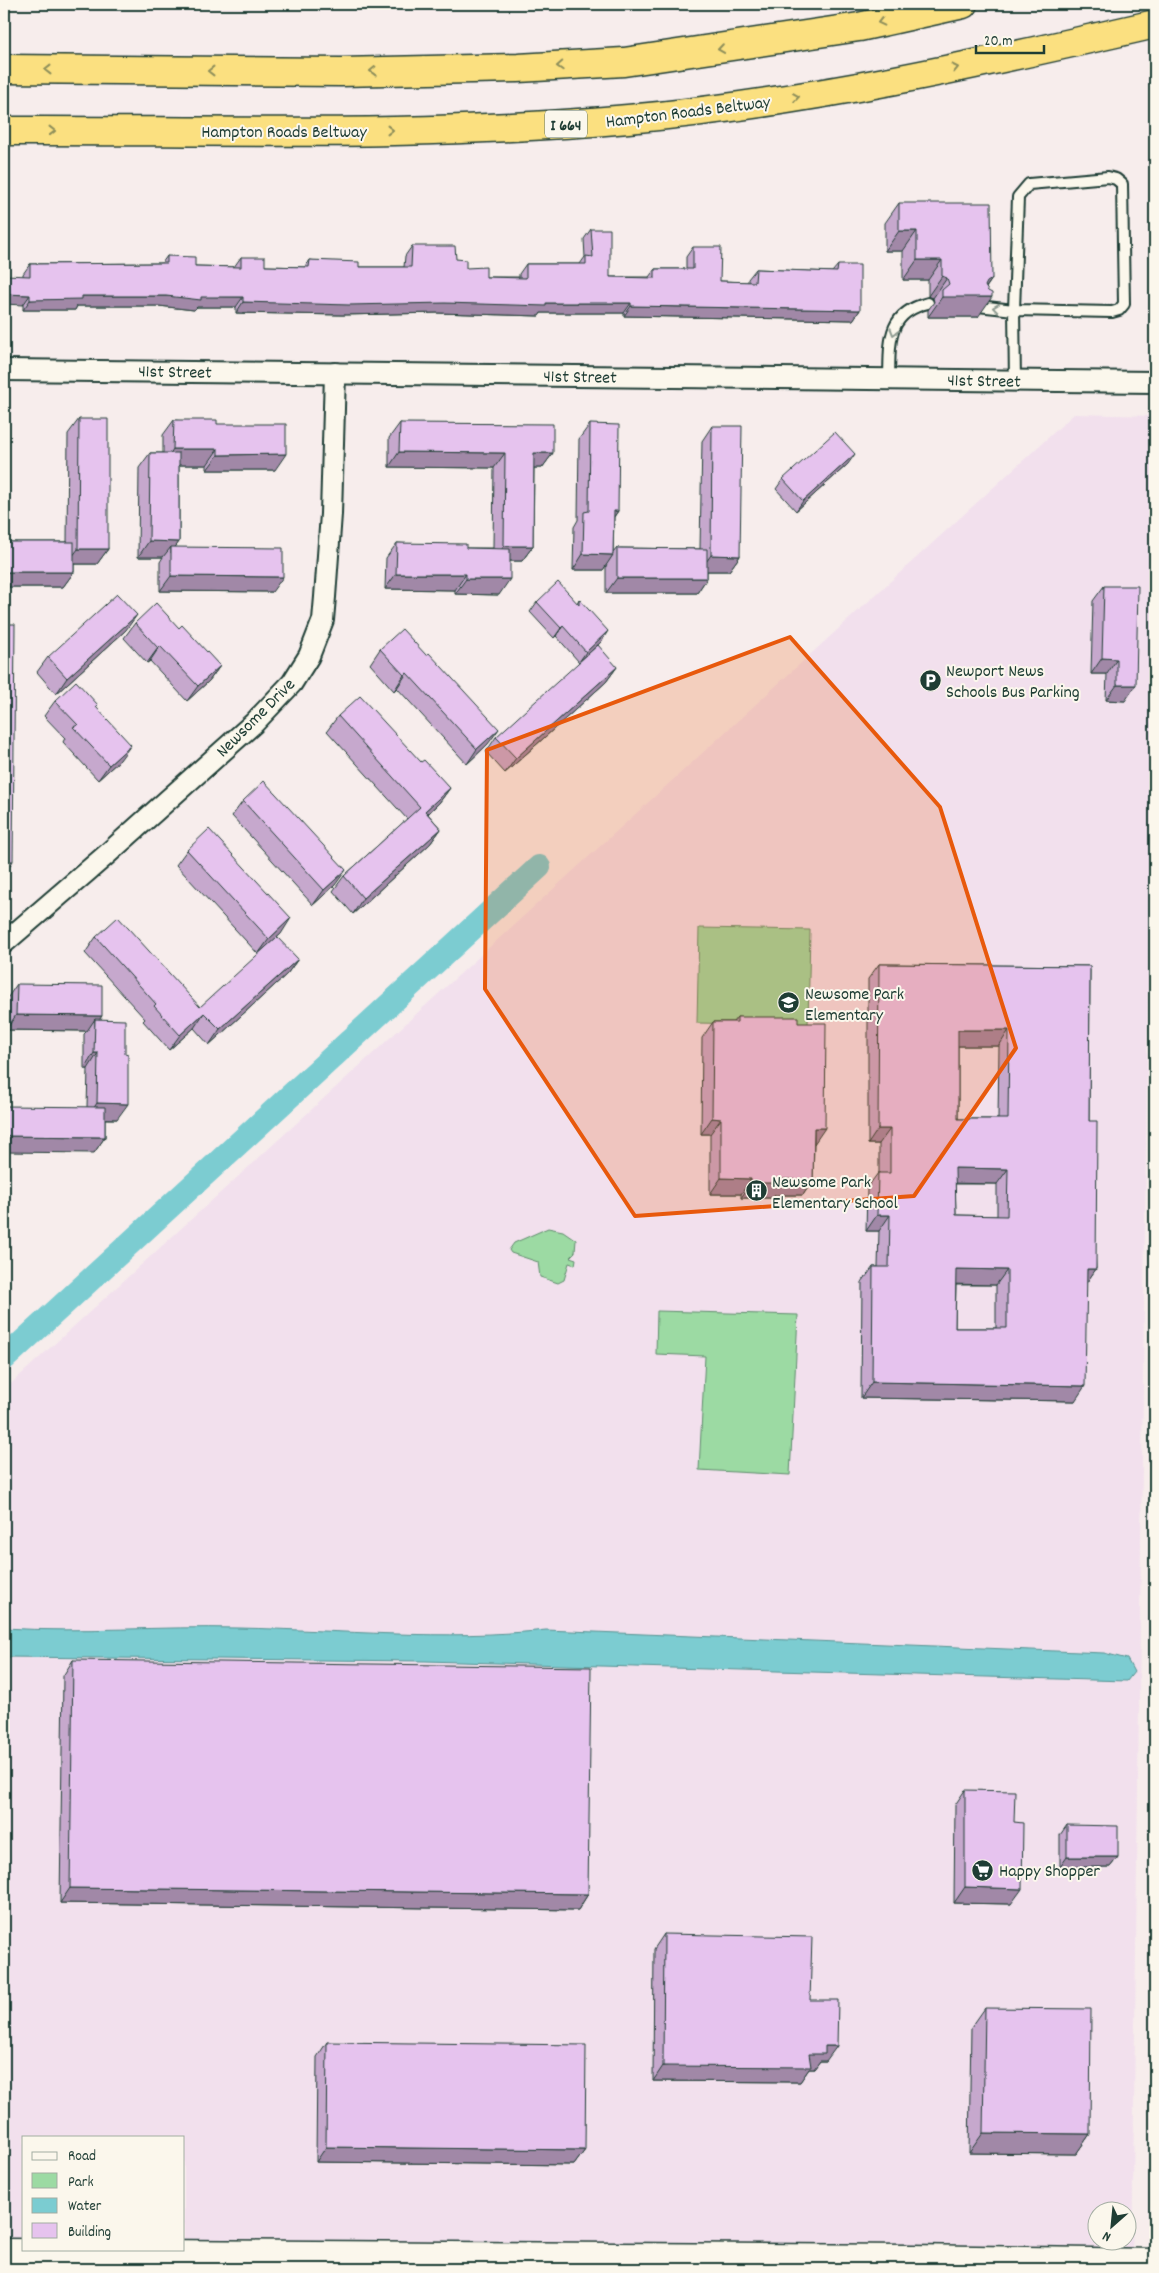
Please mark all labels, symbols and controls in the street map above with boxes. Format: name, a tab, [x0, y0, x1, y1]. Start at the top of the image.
one-way arrow	[877, 16, 886, 27]
scale bar	[976, 22, 1044, 54]
text: 20 m	[984, 31, 1012, 53]
one-way arrow	[717, 43, 725, 54]
one-way arrow	[555, 60, 563, 71]
one-way arrow	[951, 63, 960, 74]
one-way arrow	[44, 64, 52, 75]
one-way arrow	[207, 66, 214, 76]
one-way arrow	[369, 66, 377, 76]
street label: Hampton Roads Beltway	[605, 91, 773, 136]
one-way arrow	[792, 92, 800, 103]
road number: I 664	[545, 110, 587, 138]
street label: Hampton Roads Beltway	[201, 121, 367, 146]
one-way arrow	[386, 125, 394, 135]
one-way arrow	[49, 126, 57, 136]
one-way arrow	[992, 303, 1000, 314]
one-way arrow	[890, 327, 900, 335]
street label: 41st Street	[138, 360, 212, 387]
street label: 41st Street	[543, 365, 617, 392]
street label: 41st Street	[947, 369, 1021, 396]
place label: Newport News Schools Bus Parking	[946, 660, 1080, 706]
parking icon: Newport News Schools Bus Parking	[918, 668, 942, 692]
street label: Newsome Drive	[211, 673, 302, 764]
place label: Newsome Park Elementary	[805, 983, 904, 1029]
school or university icon: Newsome Park Elementary	[777, 991, 801, 1015]
place label: Newsome Park Elementary School	[772, 1171, 899, 1217]
building icon: Newsome Park Elementary School	[744, 1179, 768, 1203]
supermarket icon: Happy Shopper	[971, 1858, 995, 1882]
place label: Happy Shopper	[999, 1860, 1100, 1885]
legend	[22, 2136, 185, 2250]
text: Road	[68, 2146, 96, 2168]
text: Park	[68, 2172, 94, 2194]
text: Water	[68, 2196, 102, 2218]
north arrow	[1086, 2200, 1136, 2250]
text: Building	[68, 2222, 111, 2244]
text: N	[1099, 2225, 1115, 2246]

